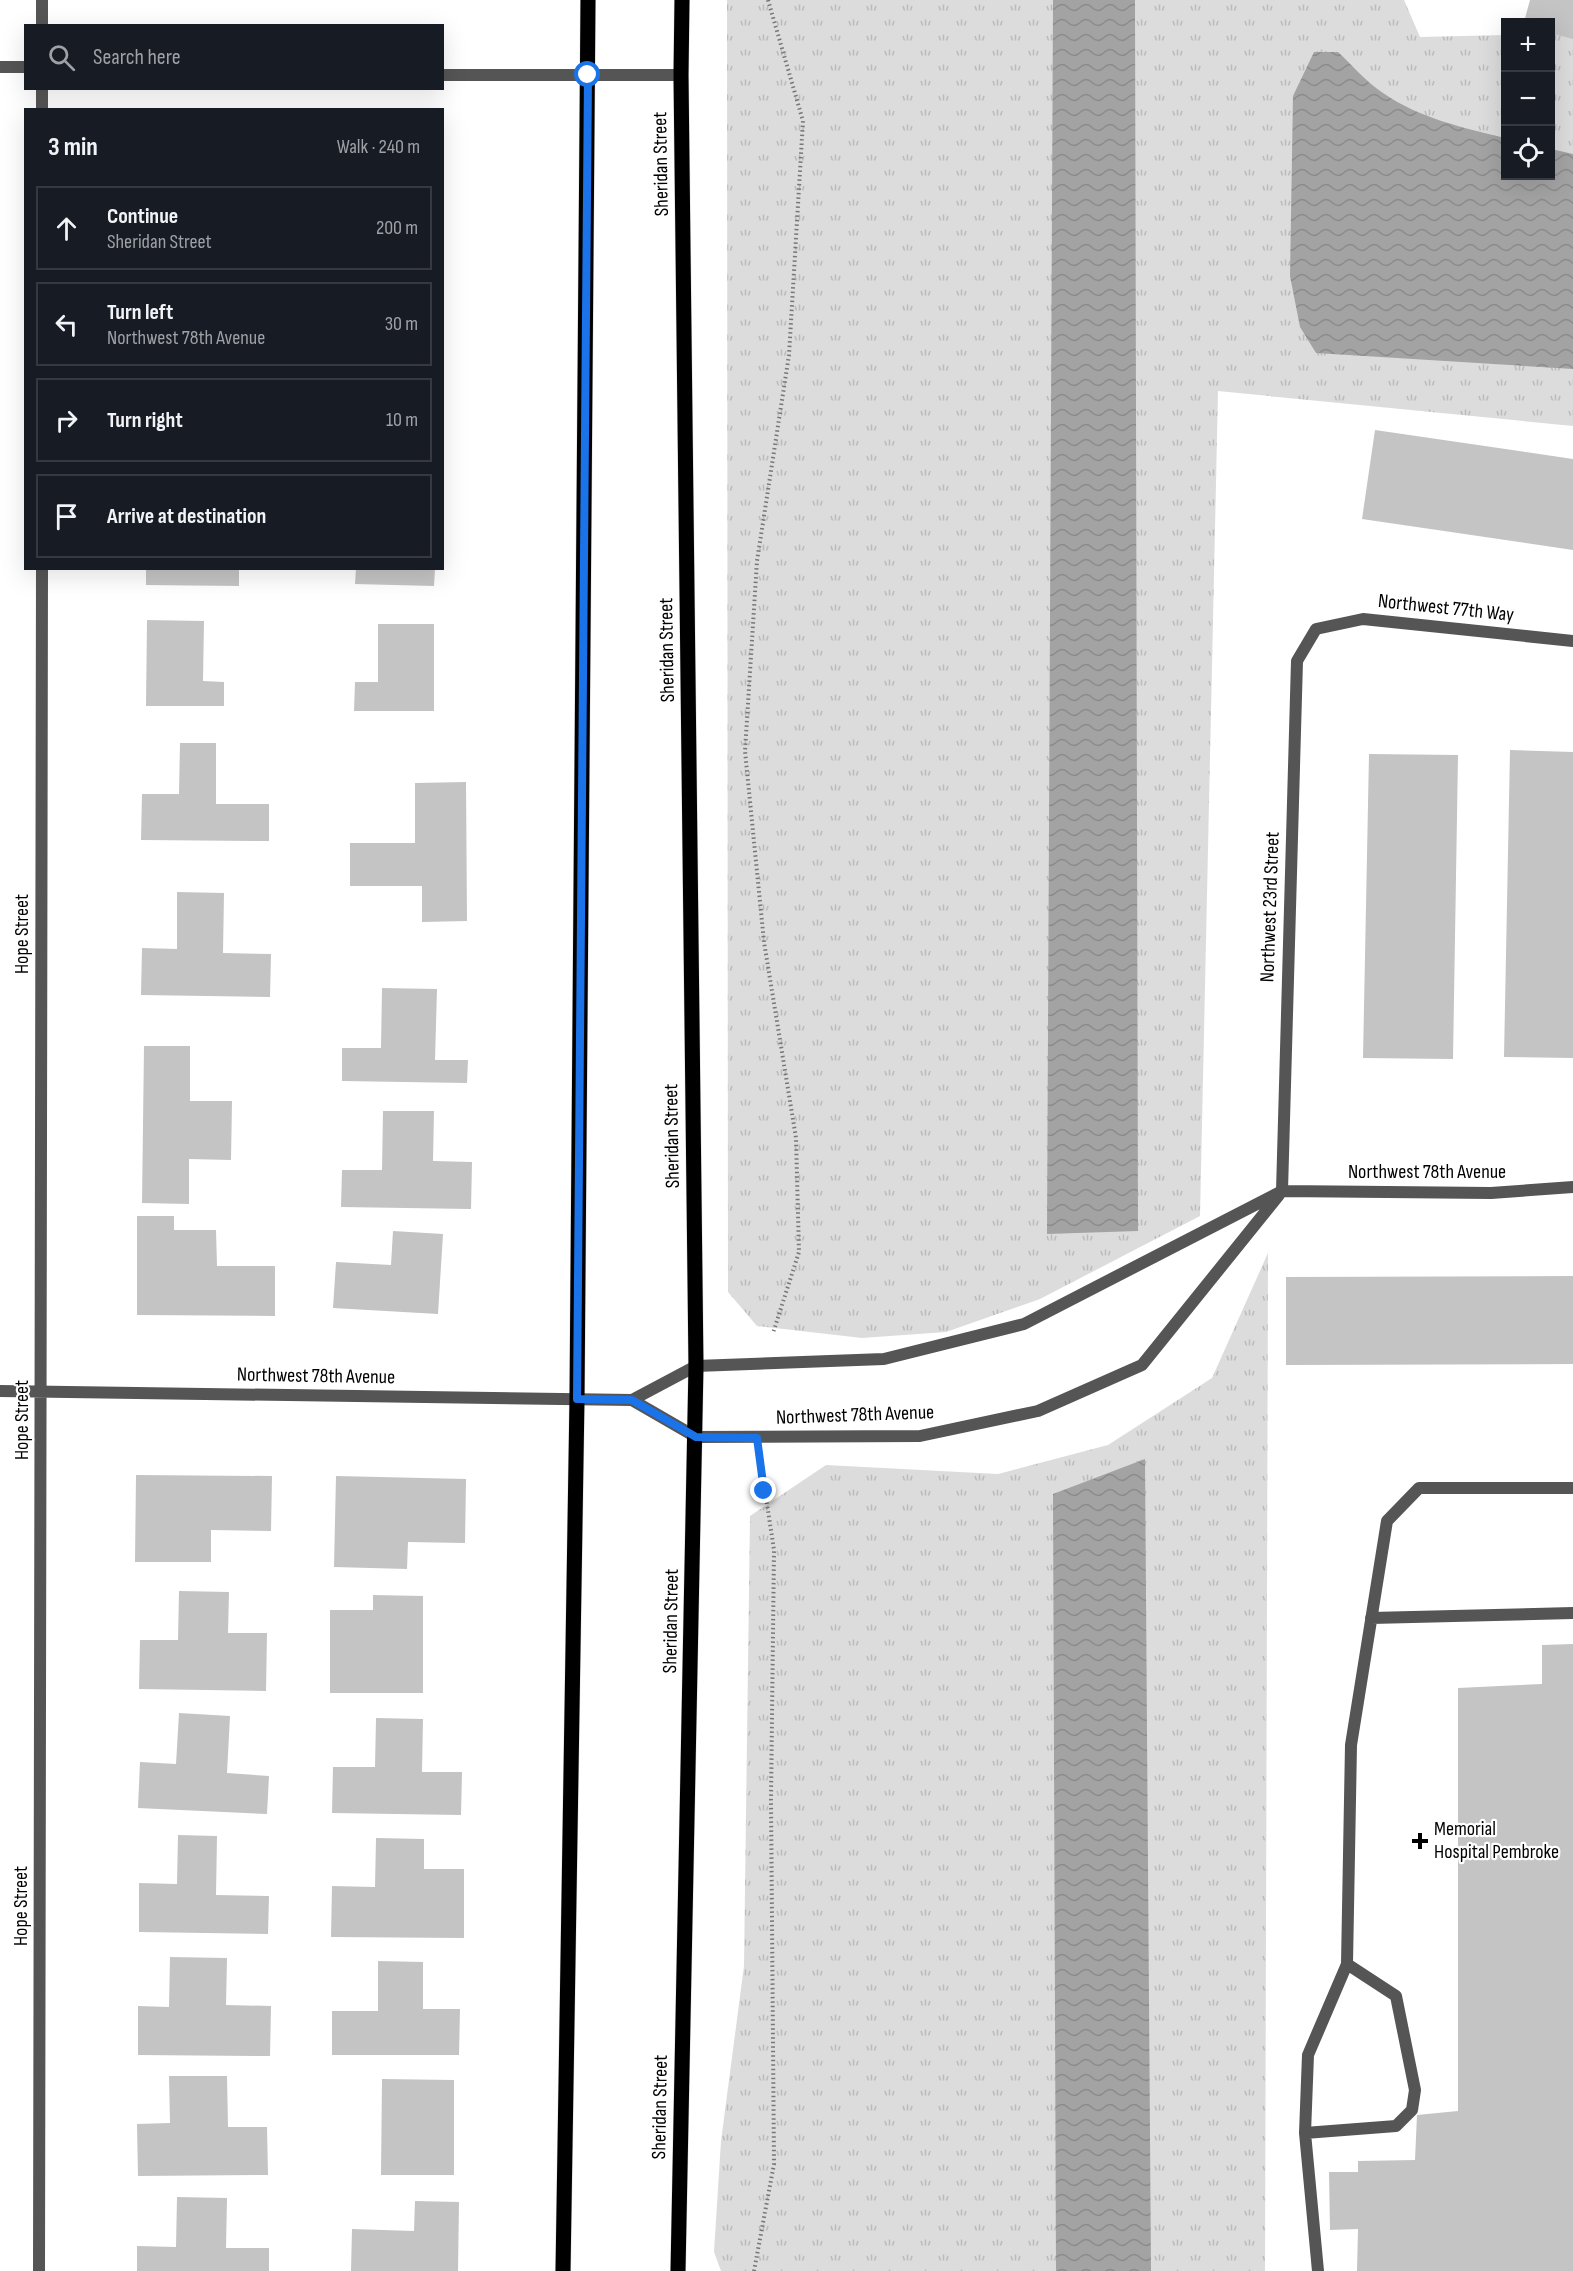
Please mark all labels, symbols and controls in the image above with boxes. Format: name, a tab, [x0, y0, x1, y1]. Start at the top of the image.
map controls	[1501, 18, 1555, 180]
button: +	[1501, 18, 1555, 72]
search box	[24, 24, 444, 90]
icon: search	[45, 41, 78, 74]
text: Search here	[93, 44, 180, 71]
route start	[574, 61, 600, 87]
button: −	[1501, 72, 1555, 126]
street label: Sheridan Street	[648, 111, 674, 217]
button: locate	[1501, 126, 1555, 180]
text: 3 min	[48, 132, 98, 163]
text: Walk · 240 m	[337, 135, 420, 159]
text: Continue	[107, 203, 178, 230]
icon: ahead	[50, 212, 83, 245]
text: 200 m	[376, 216, 418, 240]
text: Sheridan Street	[107, 230, 212, 254]
text: Turn left	[107, 299, 173, 326]
icon: left	[50, 308, 83, 341]
text: 30 m	[385, 312, 418, 336]
text: Northwest 78th Avenue	[107, 326, 265, 350]
icon: right	[50, 404, 83, 437]
text: Turn right	[107, 407, 183, 434]
text: 10 m	[386, 408, 418, 432]
icon: arrive	[50, 500, 83, 533]
text: Arrive at destination	[107, 503, 266, 530]
street label: Northwest 77th Way	[1377, 589, 1515, 627]
street label: Sheridan Street	[654, 597, 680, 703]
street label: Northwest 23rd Street	[1255, 831, 1285, 983]
street label: Hope Street	[10, 894, 34, 974]
street label: Sheridan Street	[659, 1083, 685, 1189]
street label: Northwest 78th Avenue	[1348, 1160, 1506, 1184]
street label: Northwest 78th Avenue	[237, 1363, 395, 1389]
street label: Hope Street	[10, 1380, 34, 1460]
street label: Northwest 78th Avenue	[776, 1400, 934, 1430]
route end	[750, 1477, 776, 1503]
street label: Sheridan Street	[658, 1568, 684, 1674]
place label: Memorial Hospital Pembroke	[1434, 1817, 1559, 1864]
marker: Memorial Hospital Pembroke	[1411, 1832, 1429, 1850]
street label: Hope Street	[9, 1866, 33, 1946]
street label: Sheridan Street	[647, 2054, 673, 2160]

